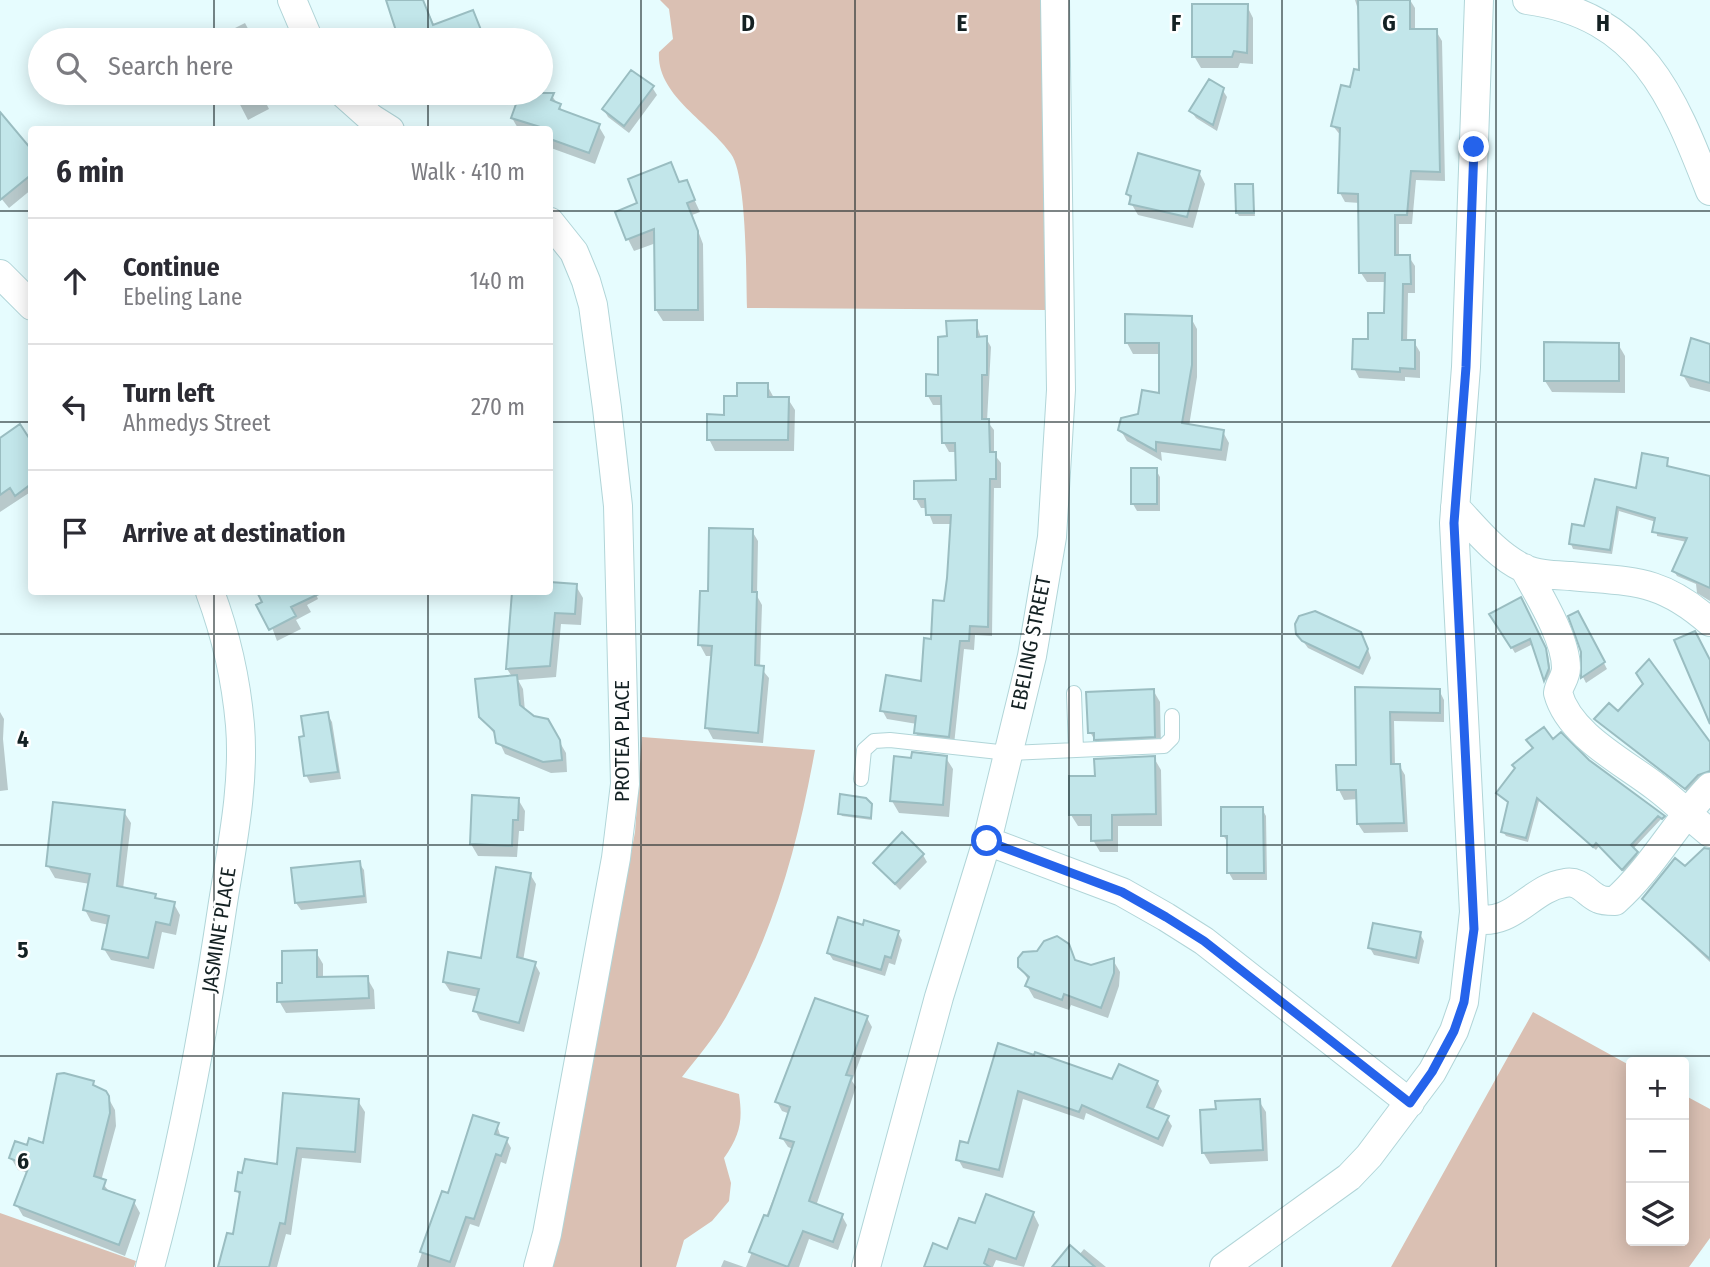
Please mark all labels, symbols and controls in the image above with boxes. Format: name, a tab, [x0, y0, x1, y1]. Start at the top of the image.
text: D	[741, 9, 755, 37]
text: E	[957, 9, 968, 37]
text: F	[1171, 9, 1181, 37]
text: G	[1382, 9, 1396, 37]
text: H	[1596, 9, 1610, 37]
search box	[28, 28, 553, 105]
icon: search	[52, 48, 90, 86]
text: Search here	[108, 51, 233, 82]
route end	[1458, 131, 1489, 162]
text: 6 min	[56, 154, 124, 190]
text: Walk · 410 m	[411, 158, 525, 186]
text: Continue	[123, 252, 220, 283]
icon: ahead	[56, 262, 94, 300]
text: 140 m	[470, 267, 525, 295]
text: Ebeling Lane	[123, 283, 242, 311]
text: Turn left	[123, 378, 215, 409]
icon: left	[56, 388, 94, 426]
text: 270 m	[471, 393, 525, 421]
text: Ahmedys Street	[123, 409, 270, 437]
icon: arrive	[56, 514, 94, 552]
text: Arrive at destination	[123, 518, 346, 549]
street label: EBELING STREET	[1005, 573, 1057, 712]
street label: PROTEA PLACE	[609, 680, 635, 802]
text: 4	[17, 725, 29, 753]
route start	[971, 825, 1002, 856]
street label: JASMINE PLACE	[196, 865, 242, 995]
text: 5	[17, 936, 29, 964]
map controls	[1626, 1057, 1689, 1246]
button: +	[1626, 1057, 1689, 1120]
button: −	[1626, 1120, 1689, 1183]
text: 6	[17, 1147, 29, 1175]
button: layers	[1626, 1183, 1689, 1246]

